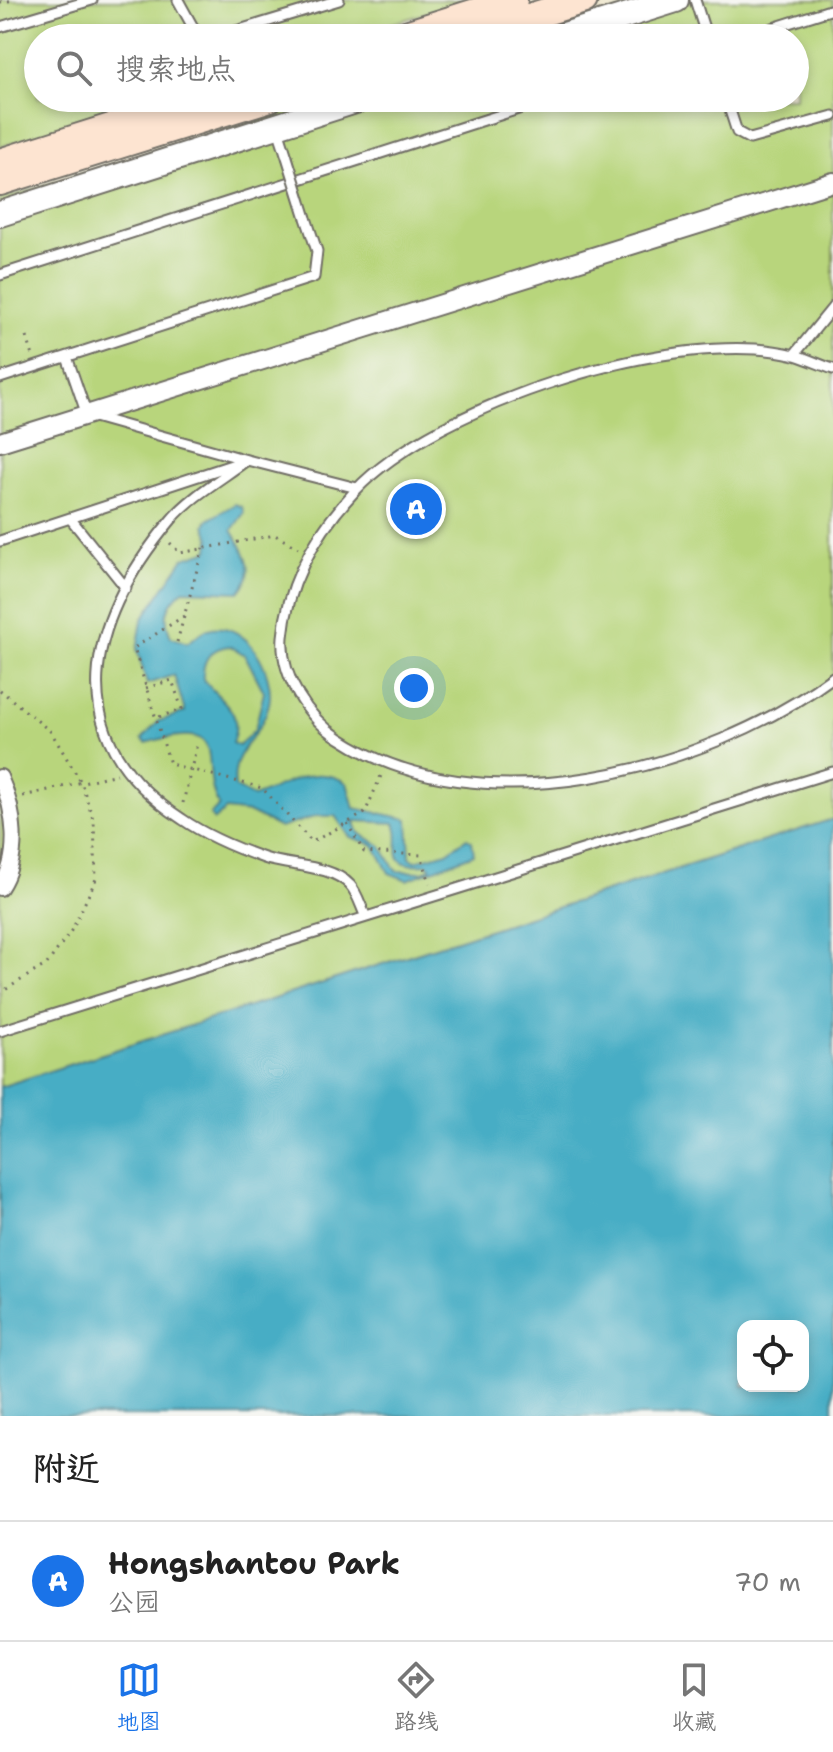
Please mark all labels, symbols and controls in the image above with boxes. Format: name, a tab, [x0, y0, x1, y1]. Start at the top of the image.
search box	[24, 24, 809, 112]
icon: search	[52, 46, 96, 90]
text: 搜索地点	[116, 48, 236, 89]
pin: A	[390, 479, 442, 539]
your location	[394, 668, 434, 708]
map controls	[737, 1320, 809, 1392]
button: locate	[737, 1320, 809, 1392]
text: 附近	[32, 1445, 100, 1491]
text: Hongshantou Park	[108, 1543, 400, 1584]
text: A	[48, 1564, 68, 1599]
text: 70 m	[734, 1564, 801, 1599]
text: 公园	[108, 1584, 160, 1619]
tab: 地图	[117, 1658, 161, 1736]
tab: 路线	[394, 1658, 438, 1736]
tab: 收藏	[672, 1658, 716, 1736]

